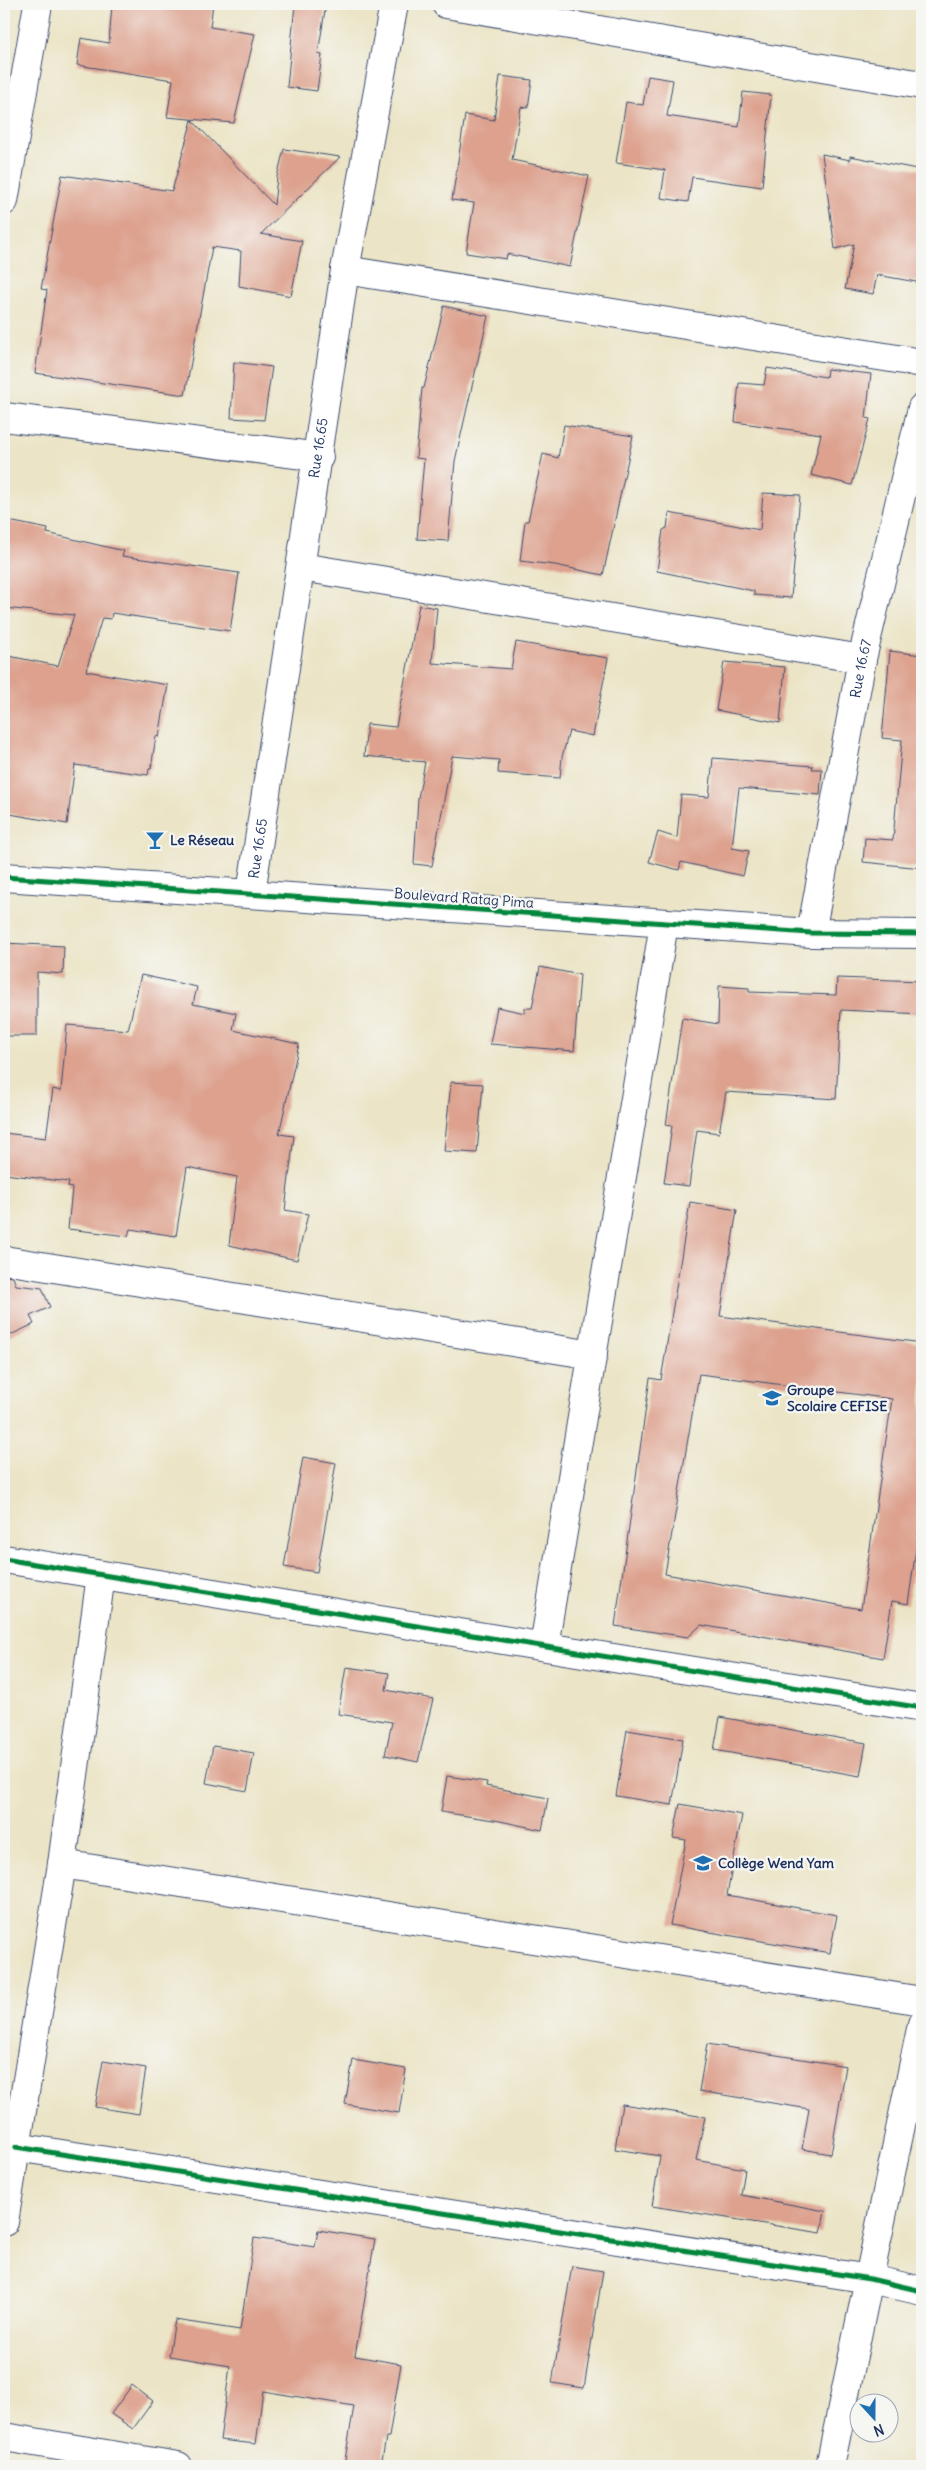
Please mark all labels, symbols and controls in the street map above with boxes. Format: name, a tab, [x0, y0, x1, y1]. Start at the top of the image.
street label: Rue 16.65	[305, 417, 332, 479]
street label: Rue 16.67	[846, 637, 875, 699]
street label: Rue 16.65	[244, 817, 271, 880]
bar icon: Le Réseau	[144, 829, 166, 851]
place label: Le Réseau	[170, 831, 234, 849]
street label: Boulevard Ratag Pima	[393, 884, 535, 912]
place label: Groupe Scolaire CEFISE	[787, 1381, 887, 1415]
school or university icon: Groupe Scolaire CEFISE	[761, 1387, 783, 1409]
school or university icon: Collège Wend Yam	[692, 1852, 714, 1874]
place label: Collège Wend Yam	[718, 1854, 835, 1872]
north arrow	[848, 2392, 898, 2442]
text: N	[871, 2420, 886, 2440]

